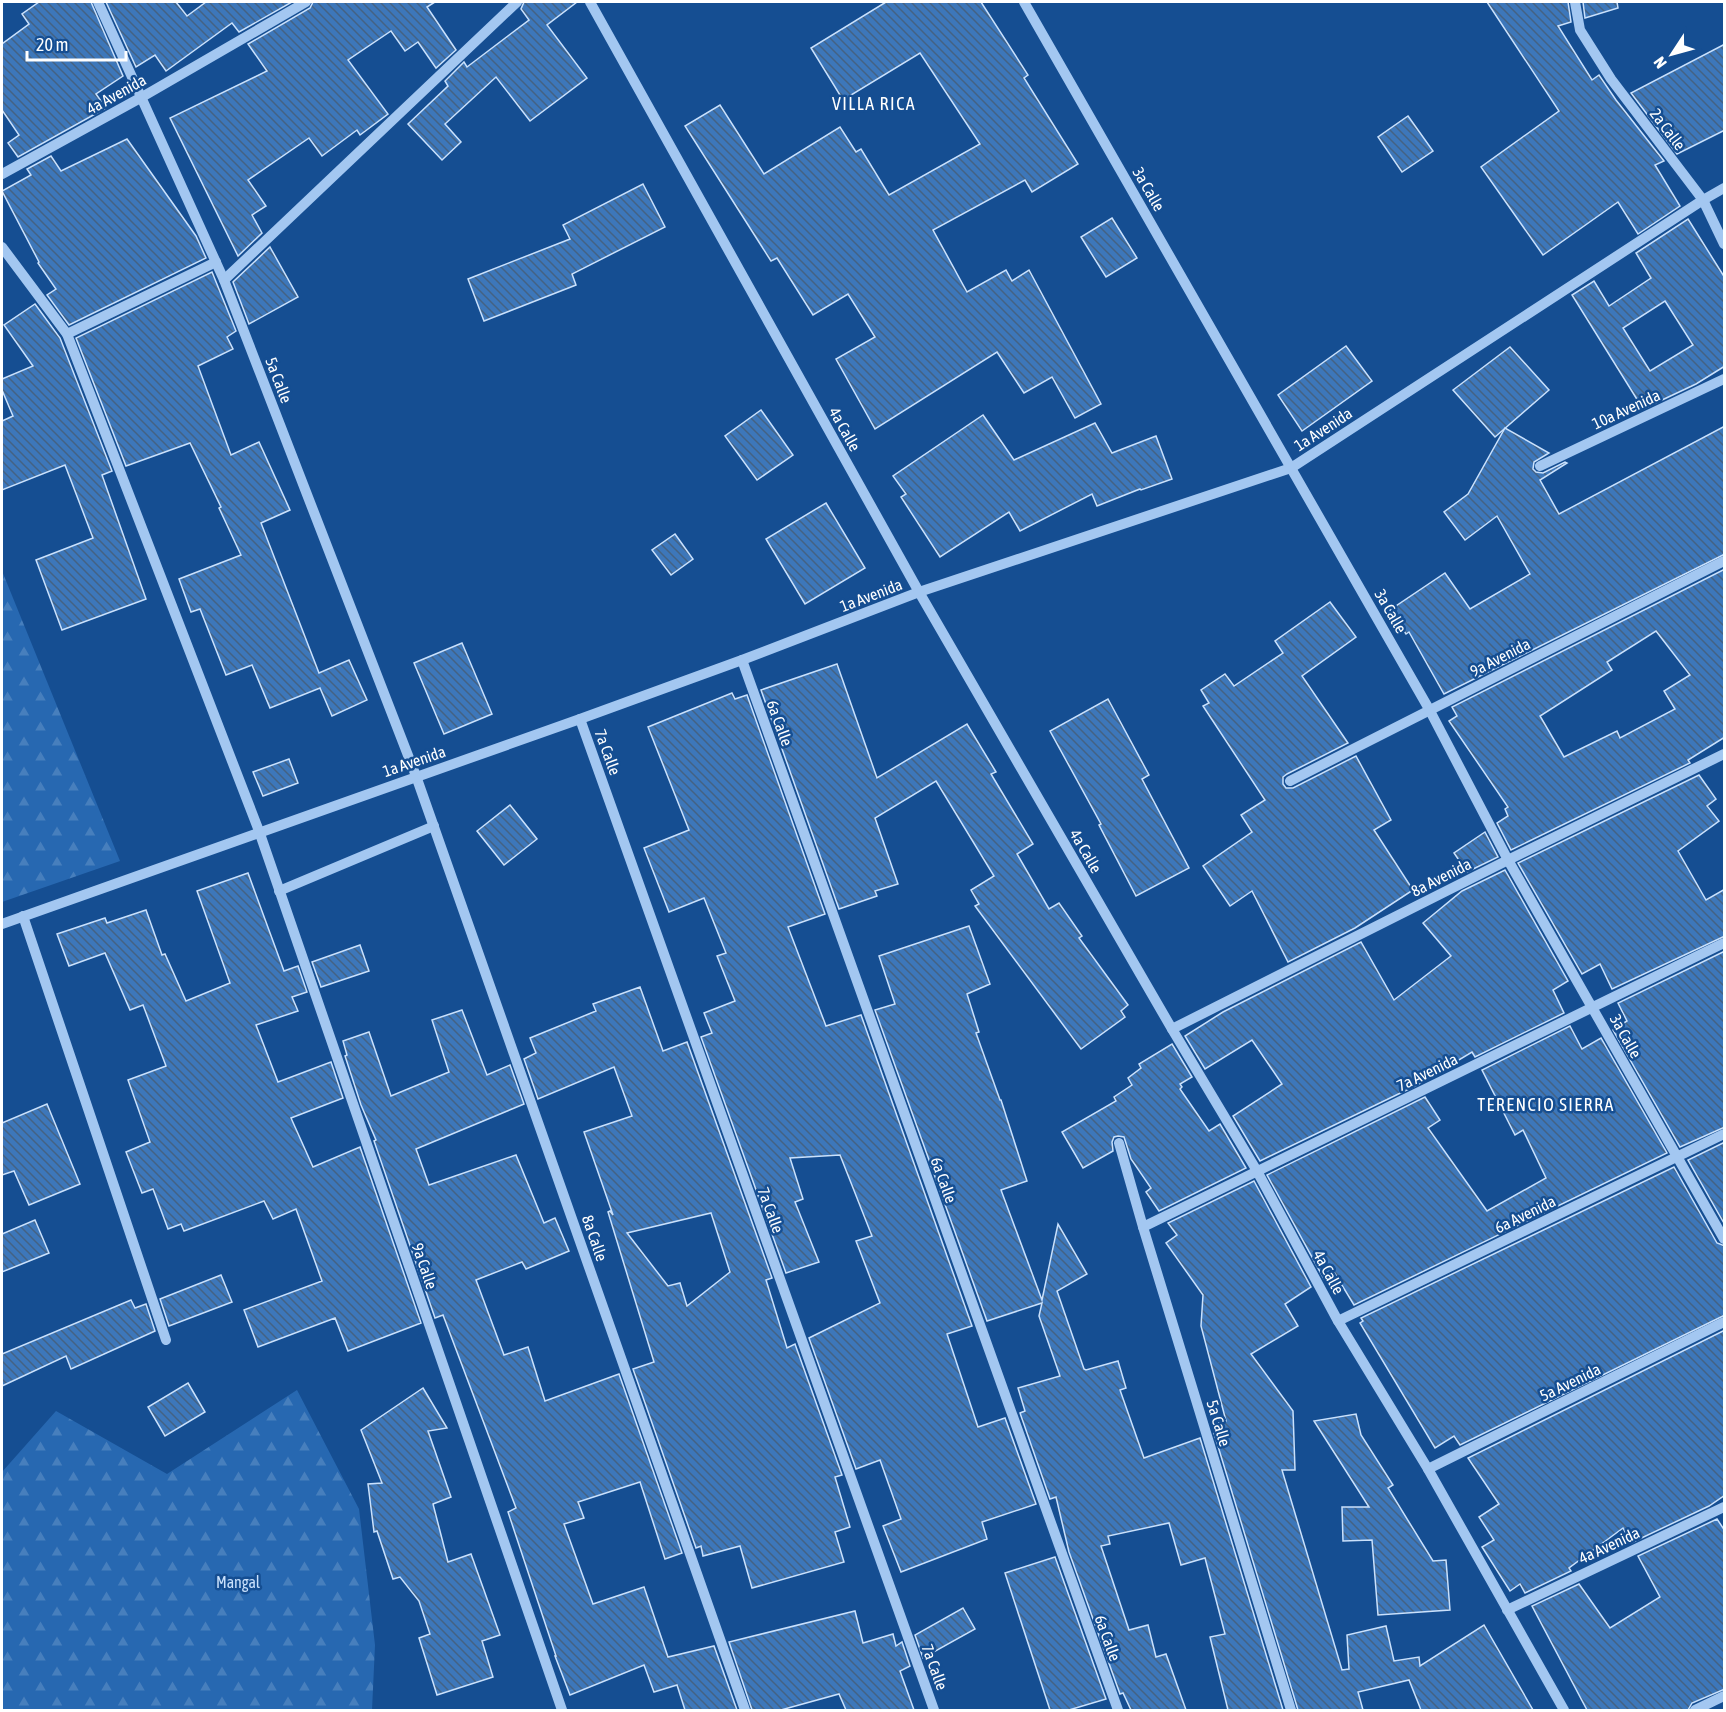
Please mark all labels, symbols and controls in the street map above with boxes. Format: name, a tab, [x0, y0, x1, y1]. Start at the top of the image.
scale bar	[27, 24, 126, 62]
north arrow	[1642, 24, 1702, 84]
text: 20 m	[36, 34, 68, 55]
text: N	[1650, 54, 1670, 72]
street label: 4a Avenida	[83, 70, 149, 118]
district label: VILLA RICA	[832, 93, 916, 114]
street label: 2a Calle	[1647, 105, 1689, 153]
street label: 3a Calle	[1129, 164, 1169, 214]
street label: 5a Calle	[262, 355, 296, 405]
street label: 10a Avenida	[1589, 385, 1663, 433]
street label: 4a Calle	[826, 404, 864, 454]
street label: 1a Avenida	[1291, 404, 1355, 454]
street label: 1a Avenida	[837, 575, 905, 615]
street label: 3a Calle	[1371, 586, 1411, 636]
street label: 9a Avenida	[1467, 634, 1533, 680]
street label: 6a Calle	[763, 698, 797, 748]
street label: 7a Calle	[591, 727, 625, 777]
street label: 1a Avenida	[380, 742, 448, 780]
street label: 4a Calle	[1066, 826, 1106, 876]
street label: 8a Avenida	[1408, 854, 1474, 900]
street label: 3a Calle	[1607, 1011, 1645, 1061]
street label: 7a Avenida	[1394, 1050, 1460, 1094]
district label: TERENCIO SIERRA	[1477, 1094, 1615, 1115]
street label: 6a Calle	[927, 1155, 961, 1205]
street label: 7a Calle	[754, 1185, 788, 1235]
street label: 6a Avenida	[1492, 1192, 1558, 1236]
street label: 8a Calle	[579, 1213, 611, 1263]
street label: 9a Calle	[409, 1241, 441, 1291]
street label: 4a Calle	[1310, 1247, 1348, 1297]
street label: 5a Avenida	[1537, 1360, 1603, 1404]
street label: 5a Calle	[1203, 1398, 1235, 1448]
street label: 4a Avenida	[1576, 1523, 1642, 1567]
park label: Mangal	[216, 1573, 261, 1592]
street label: 6a Calle	[1091, 1613, 1125, 1663]
street label: 7a Calle	[918, 1642, 952, 1692]

